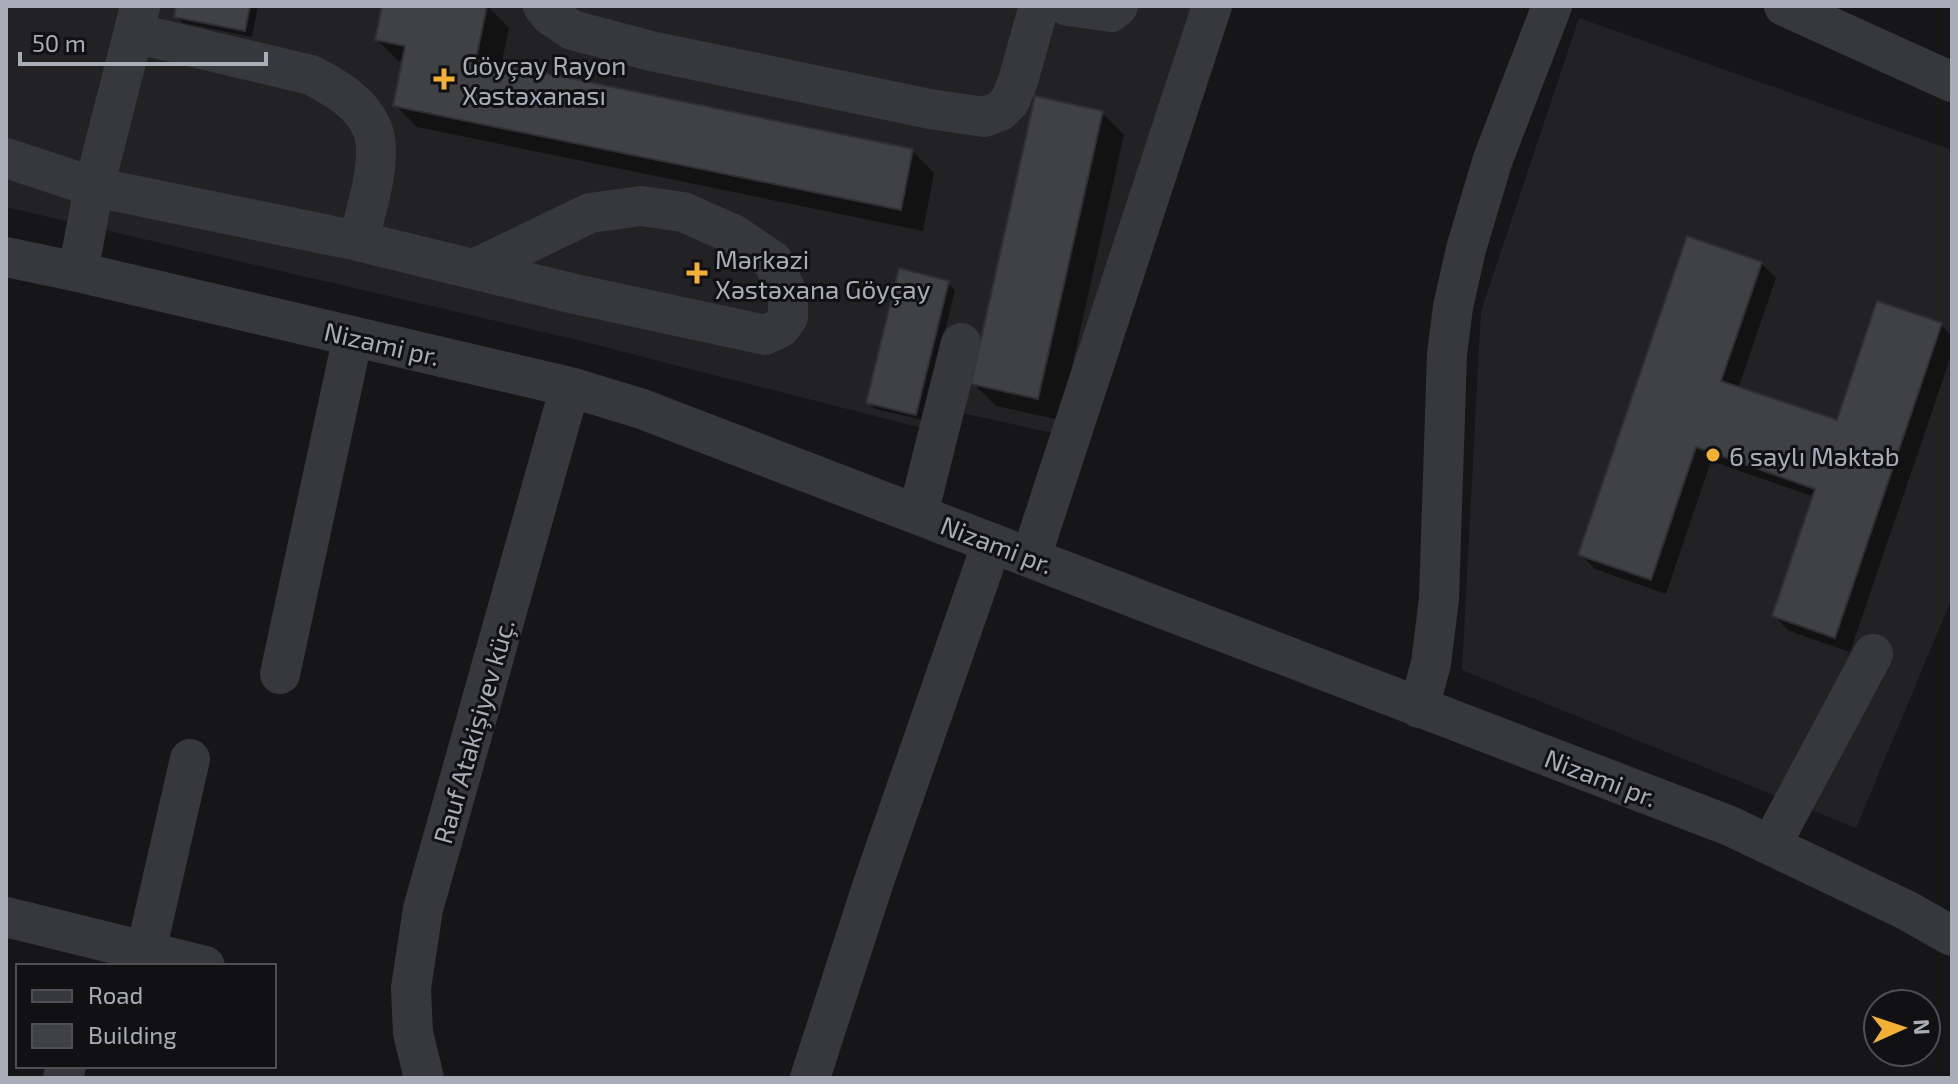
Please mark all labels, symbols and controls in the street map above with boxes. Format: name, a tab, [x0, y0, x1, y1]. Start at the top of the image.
scale bar	[20, 16, 266, 66]
text: 50 m	[32, 28, 86, 57]
place label: Göyçay Rayon Xəstəxanası	[462, 49, 626, 110]
marker: Göyçay Rayon Xəstəxanası	[433, 68, 455, 90]
place label: Mərkəzi Xəstəxana Göyçay	[715, 243, 931, 306]
marker: Mərkəzi Xəstəxana Göyçay	[686, 262, 708, 284]
street label: Nizami pr.	[321, 315, 443, 371]
place label: 6 saylı Məktəb	[1729, 440, 1900, 471]
marker: 6 saylı Məktəb	[1704, 446, 1722, 464]
street label: Nizami pr.	[937, 508, 1057, 580]
street label: Rauf Atakişiyev küç.	[426, 615, 522, 847]
street label: Nizami pr.	[1541, 741, 1661, 813]
legend	[16, 964, 276, 1068]
text: Road	[88, 980, 143, 1009]
north arrow	[1862, 988, 1942, 1068]
text: N	[1910, 1018, 1936, 1036]
text: Building	[88, 1020, 177, 1049]

